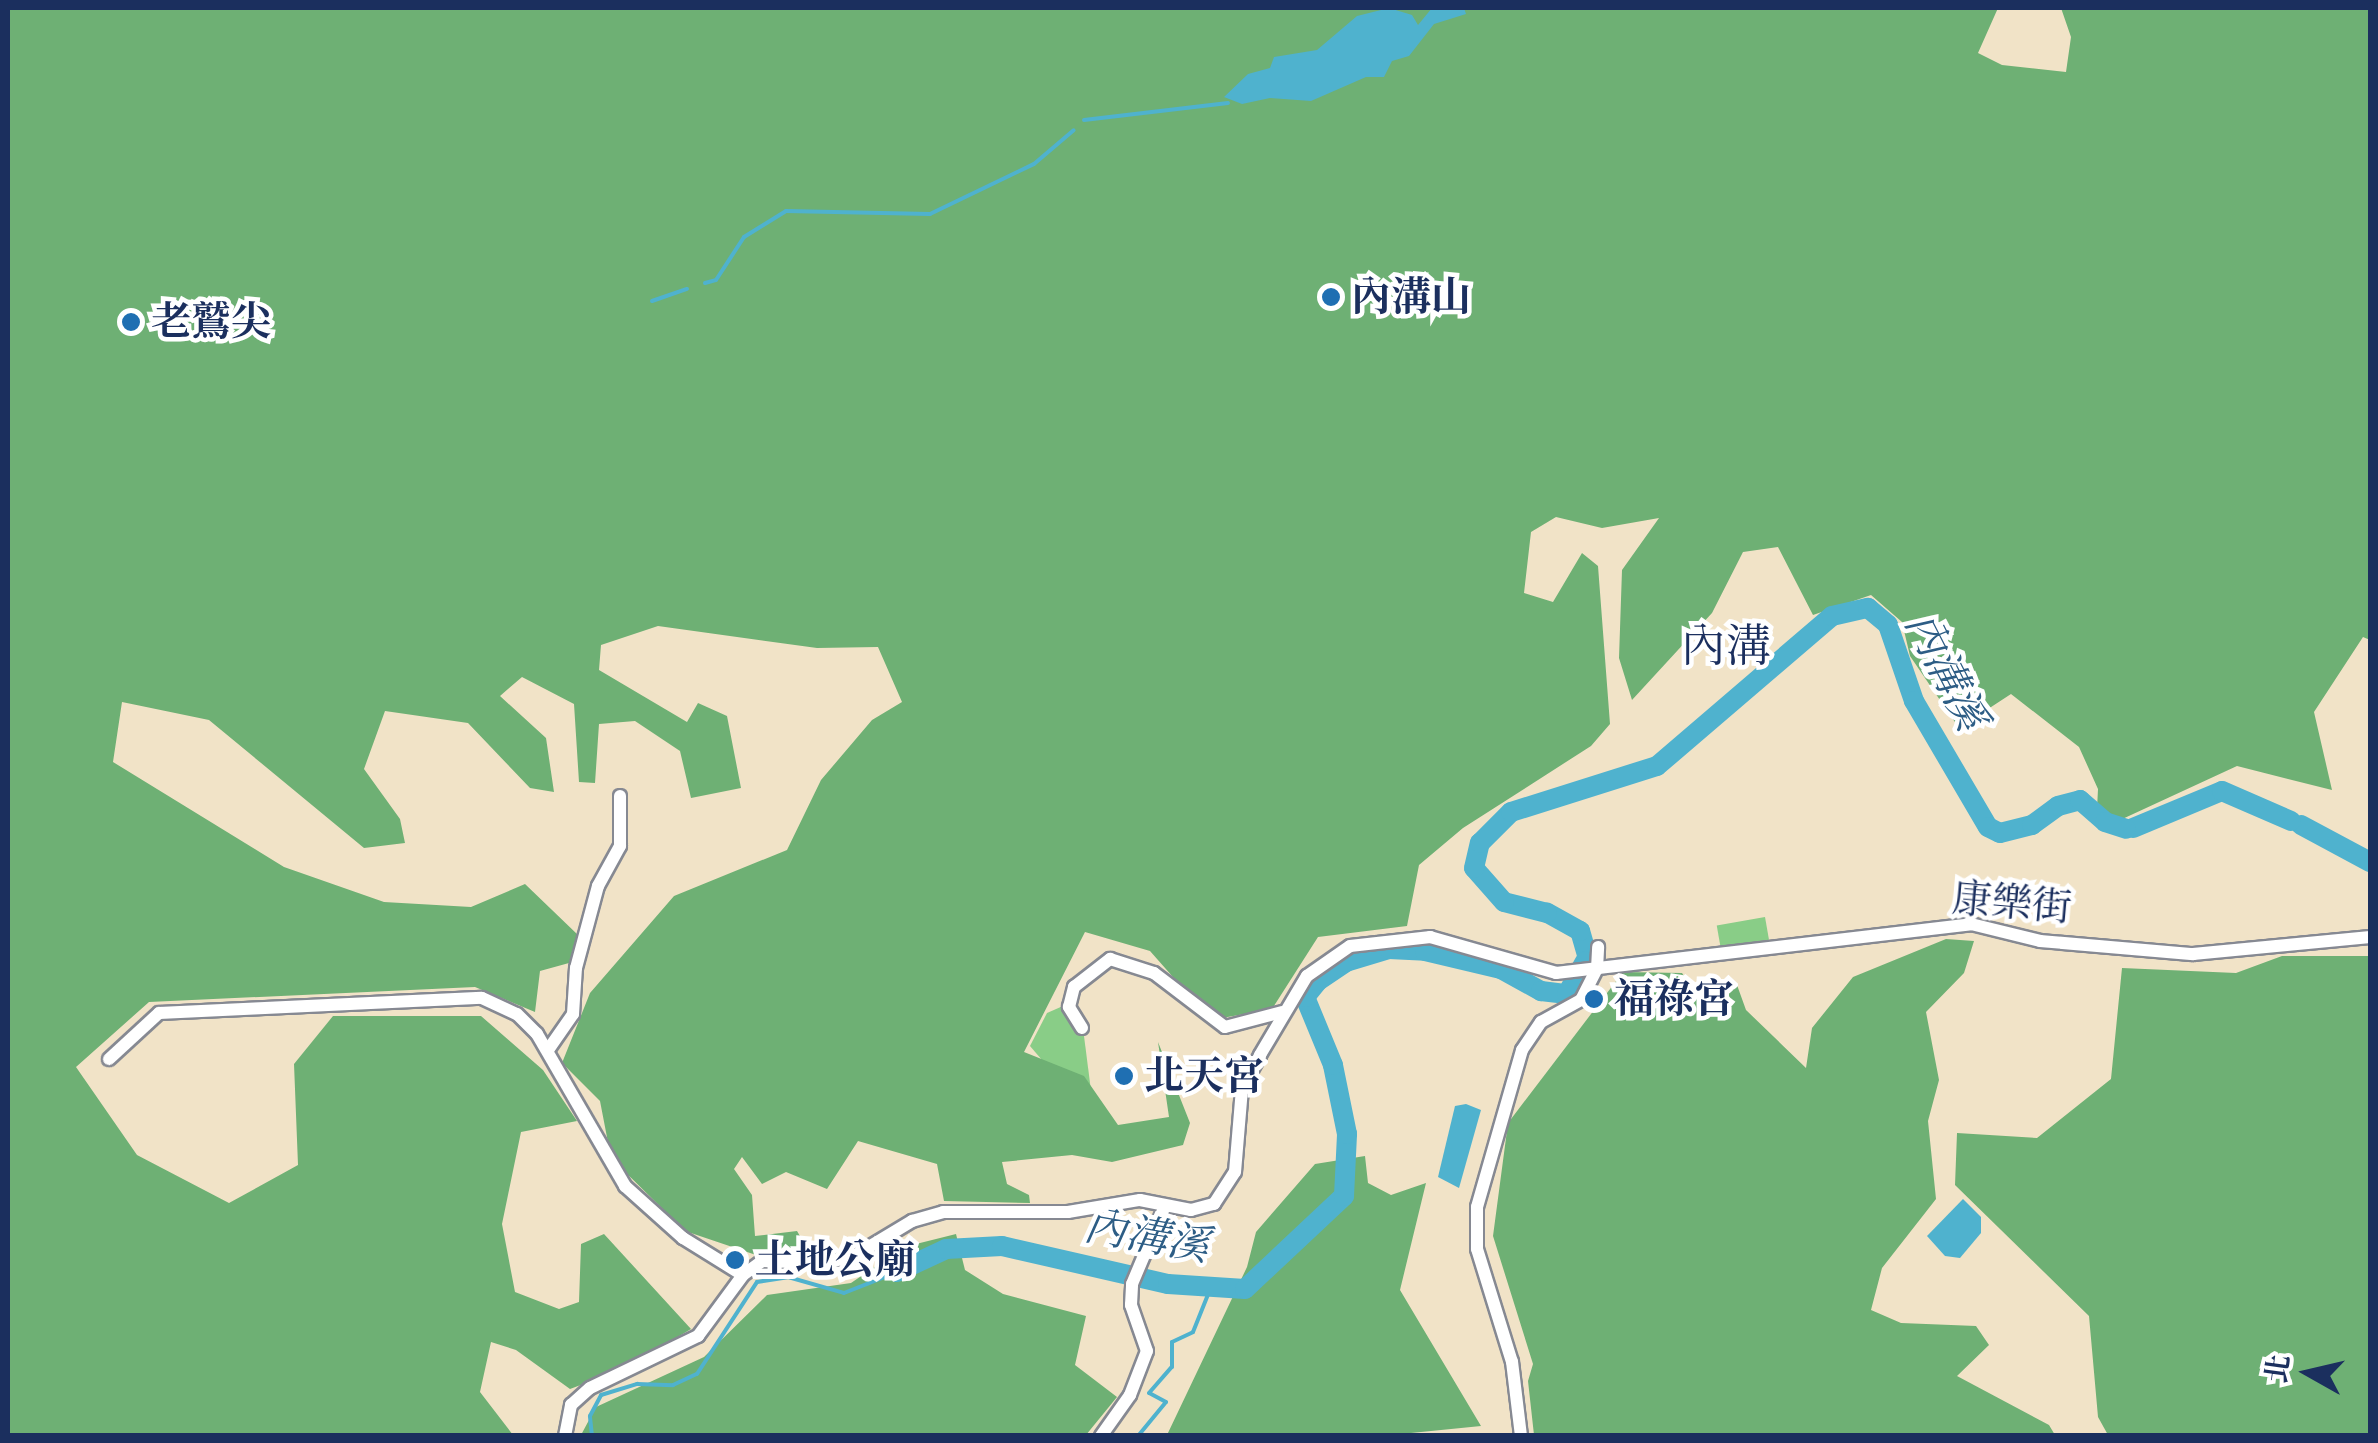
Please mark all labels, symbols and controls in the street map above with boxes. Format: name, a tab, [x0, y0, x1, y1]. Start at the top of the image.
place label: 內溝山	[1351, 273, 1471, 321]
marker: 內溝山	[1320, 286, 1342, 308]
place label: 老鷲尖	[151, 298, 271, 346]
marker: 老鷲尖	[120, 311, 142, 333]
water label: 內溝溪	[1895, 603, 1997, 739]
district label: 內溝	[1681, 619, 1771, 673]
street label: 康樂街	[1950, 874, 2074, 932]
place label: 福祿宮	[1614, 975, 1734, 1023]
marker: 福祿宮	[1583, 988, 1605, 1010]
place label: 北天宮	[1144, 1052, 1264, 1100]
marker: 北天宮	[1113, 1065, 1135, 1087]
water label: 內溝溪	[1081, 1200, 1213, 1272]
place label: 土地公廟	[755, 1236, 915, 1284]
marker: 土地公廟	[724, 1249, 746, 1271]
north arrow	[2258, 1323, 2358, 1423]
text: 北	[2259, 1352, 2297, 1385]

